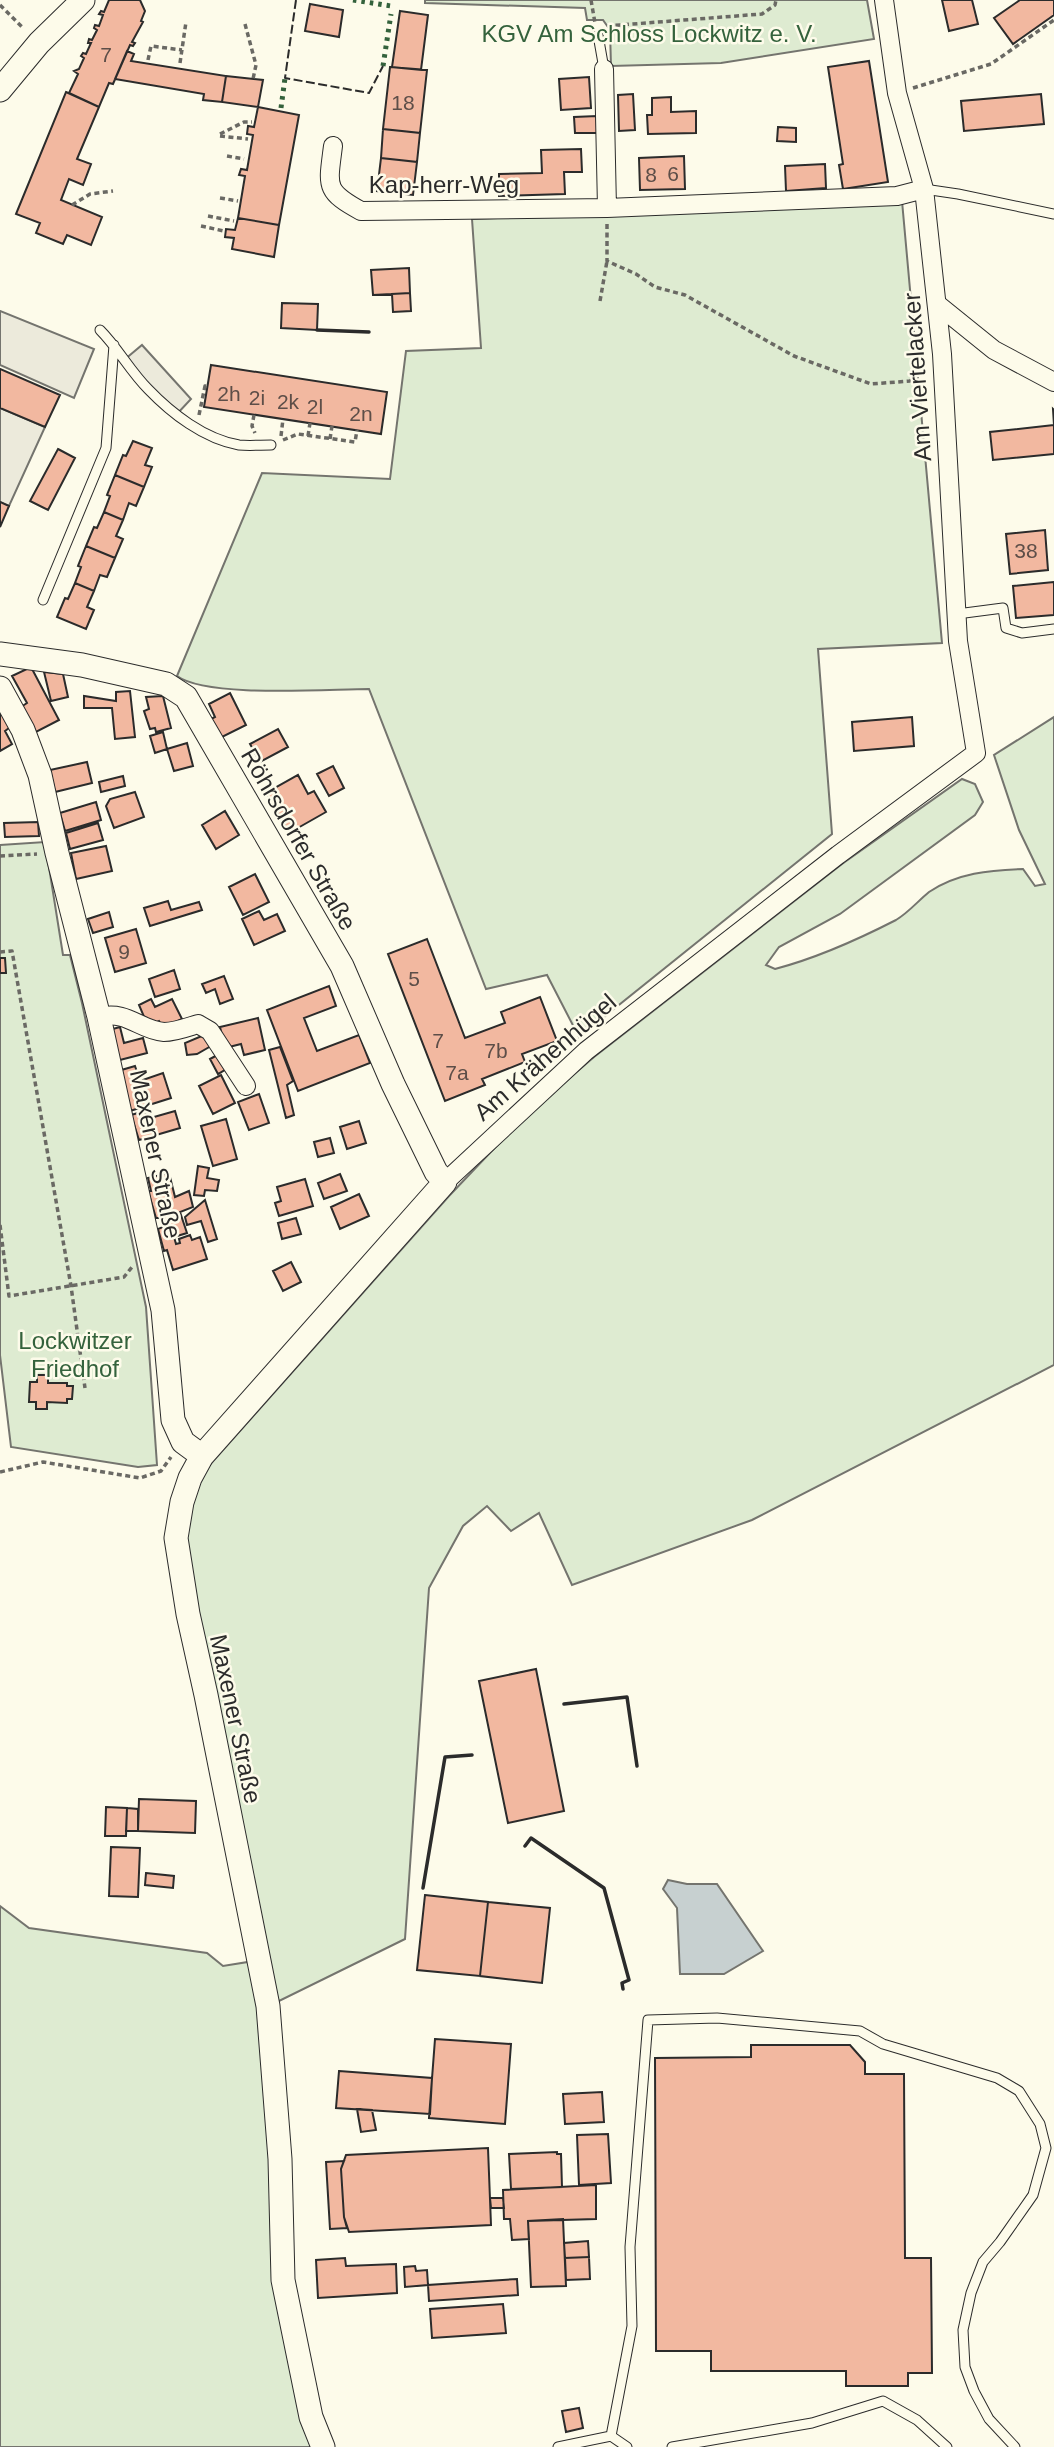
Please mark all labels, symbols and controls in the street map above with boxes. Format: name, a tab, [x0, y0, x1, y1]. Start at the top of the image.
park label: KGV Am Schloss Lockwitz e. V.	[481, 20, 817, 47]
house number: 7	[100, 43, 112, 66]
house number: 18	[391, 91, 415, 114]
house number: 6	[667, 162, 679, 185]
house number: 8	[645, 163, 657, 186]
street label: Kap-herr-Weg	[369, 171, 519, 198]
street label: Am Viertelacker	[898, 292, 936, 462]
house number: 2h	[217, 382, 241, 405]
house number: 2i	[249, 386, 265, 409]
house number: 2k	[277, 390, 300, 413]
house number: 2l	[307, 395, 323, 418]
house number: 2n	[349, 402, 373, 425]
house number: 38	[1014, 539, 1038, 562]
street label: Röhrsdorfer Straße	[236, 743, 362, 935]
house number: 9	[118, 940, 130, 963]
house number: 5	[408, 967, 420, 990]
street label: Am Krähenhügel	[469, 988, 621, 1126]
house number: 7	[432, 1029, 444, 1052]
house number: 7b	[484, 1039, 508, 1062]
house number: 7a	[445, 1061, 469, 1084]
street label: Maxener Straße	[125, 1067, 187, 1241]
park label: Lockwitzer Friedhof	[18, 1327, 132, 1382]
street label: Maxener Straße	[205, 1632, 267, 1806]

